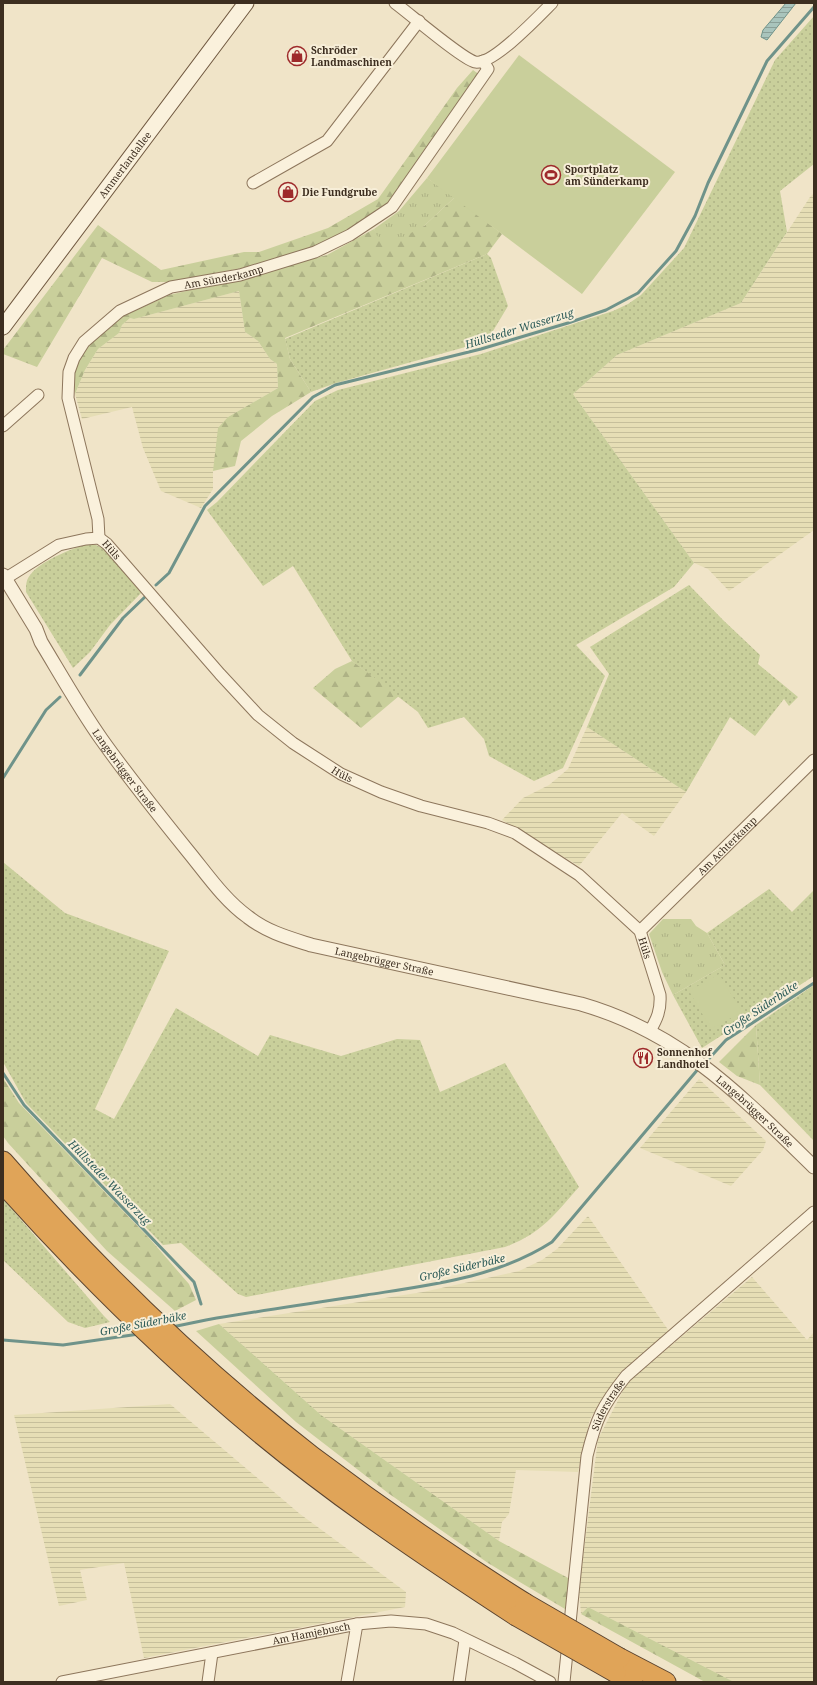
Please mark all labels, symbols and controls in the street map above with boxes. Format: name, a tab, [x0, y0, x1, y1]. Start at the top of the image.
place label: Schröder Landmaschinen	[311, 43, 392, 69]
shop icon: Schröder Landmaschinen	[286, 45, 308, 67]
street label: Ammerlandallee	[95, 128, 154, 201]
place label: Sportplatz am Sünderkamp	[565, 162, 649, 188]
sports icon: Sportplatz am Sünderkamp	[540, 164, 562, 186]
shop icon: Die Fundgrube	[277, 181, 299, 203]
place label: Die Fundgrube	[302, 185, 378, 199]
street label: Am Sünderkamp	[183, 261, 265, 292]
water label: Hüllsteder Wasserzug	[462, 304, 576, 352]
street label: Hüls	[99, 537, 125, 563]
street label: Langebrügger Straße	[89, 726, 161, 815]
street label: Hüls	[329, 763, 355, 786]
street label: Am Achterkamp	[694, 813, 760, 878]
street label: Hüls	[635, 935, 655, 961]
street label: Langebrügger Straße	[334, 943, 435, 979]
water label: Große Süderbäke	[719, 977, 801, 1039]
place label: Sonnenhof Landhotel	[657, 1045, 712, 1071]
restaurant icon: Sonnenhof Landhotel	[632, 1047, 654, 1069]
street label: Langebrügger Straße	[713, 1072, 797, 1150]
water label: Hüllsteder Wasserzug	[65, 1136, 155, 1228]
water label: Große Süderbäke	[418, 1250, 507, 1284]
water label: Große Süderbäke	[98, 1307, 188, 1339]
street label: Süderstraße	[588, 1376, 628, 1432]
street label: Am Hamjebusch	[271, 1618, 352, 1647]

